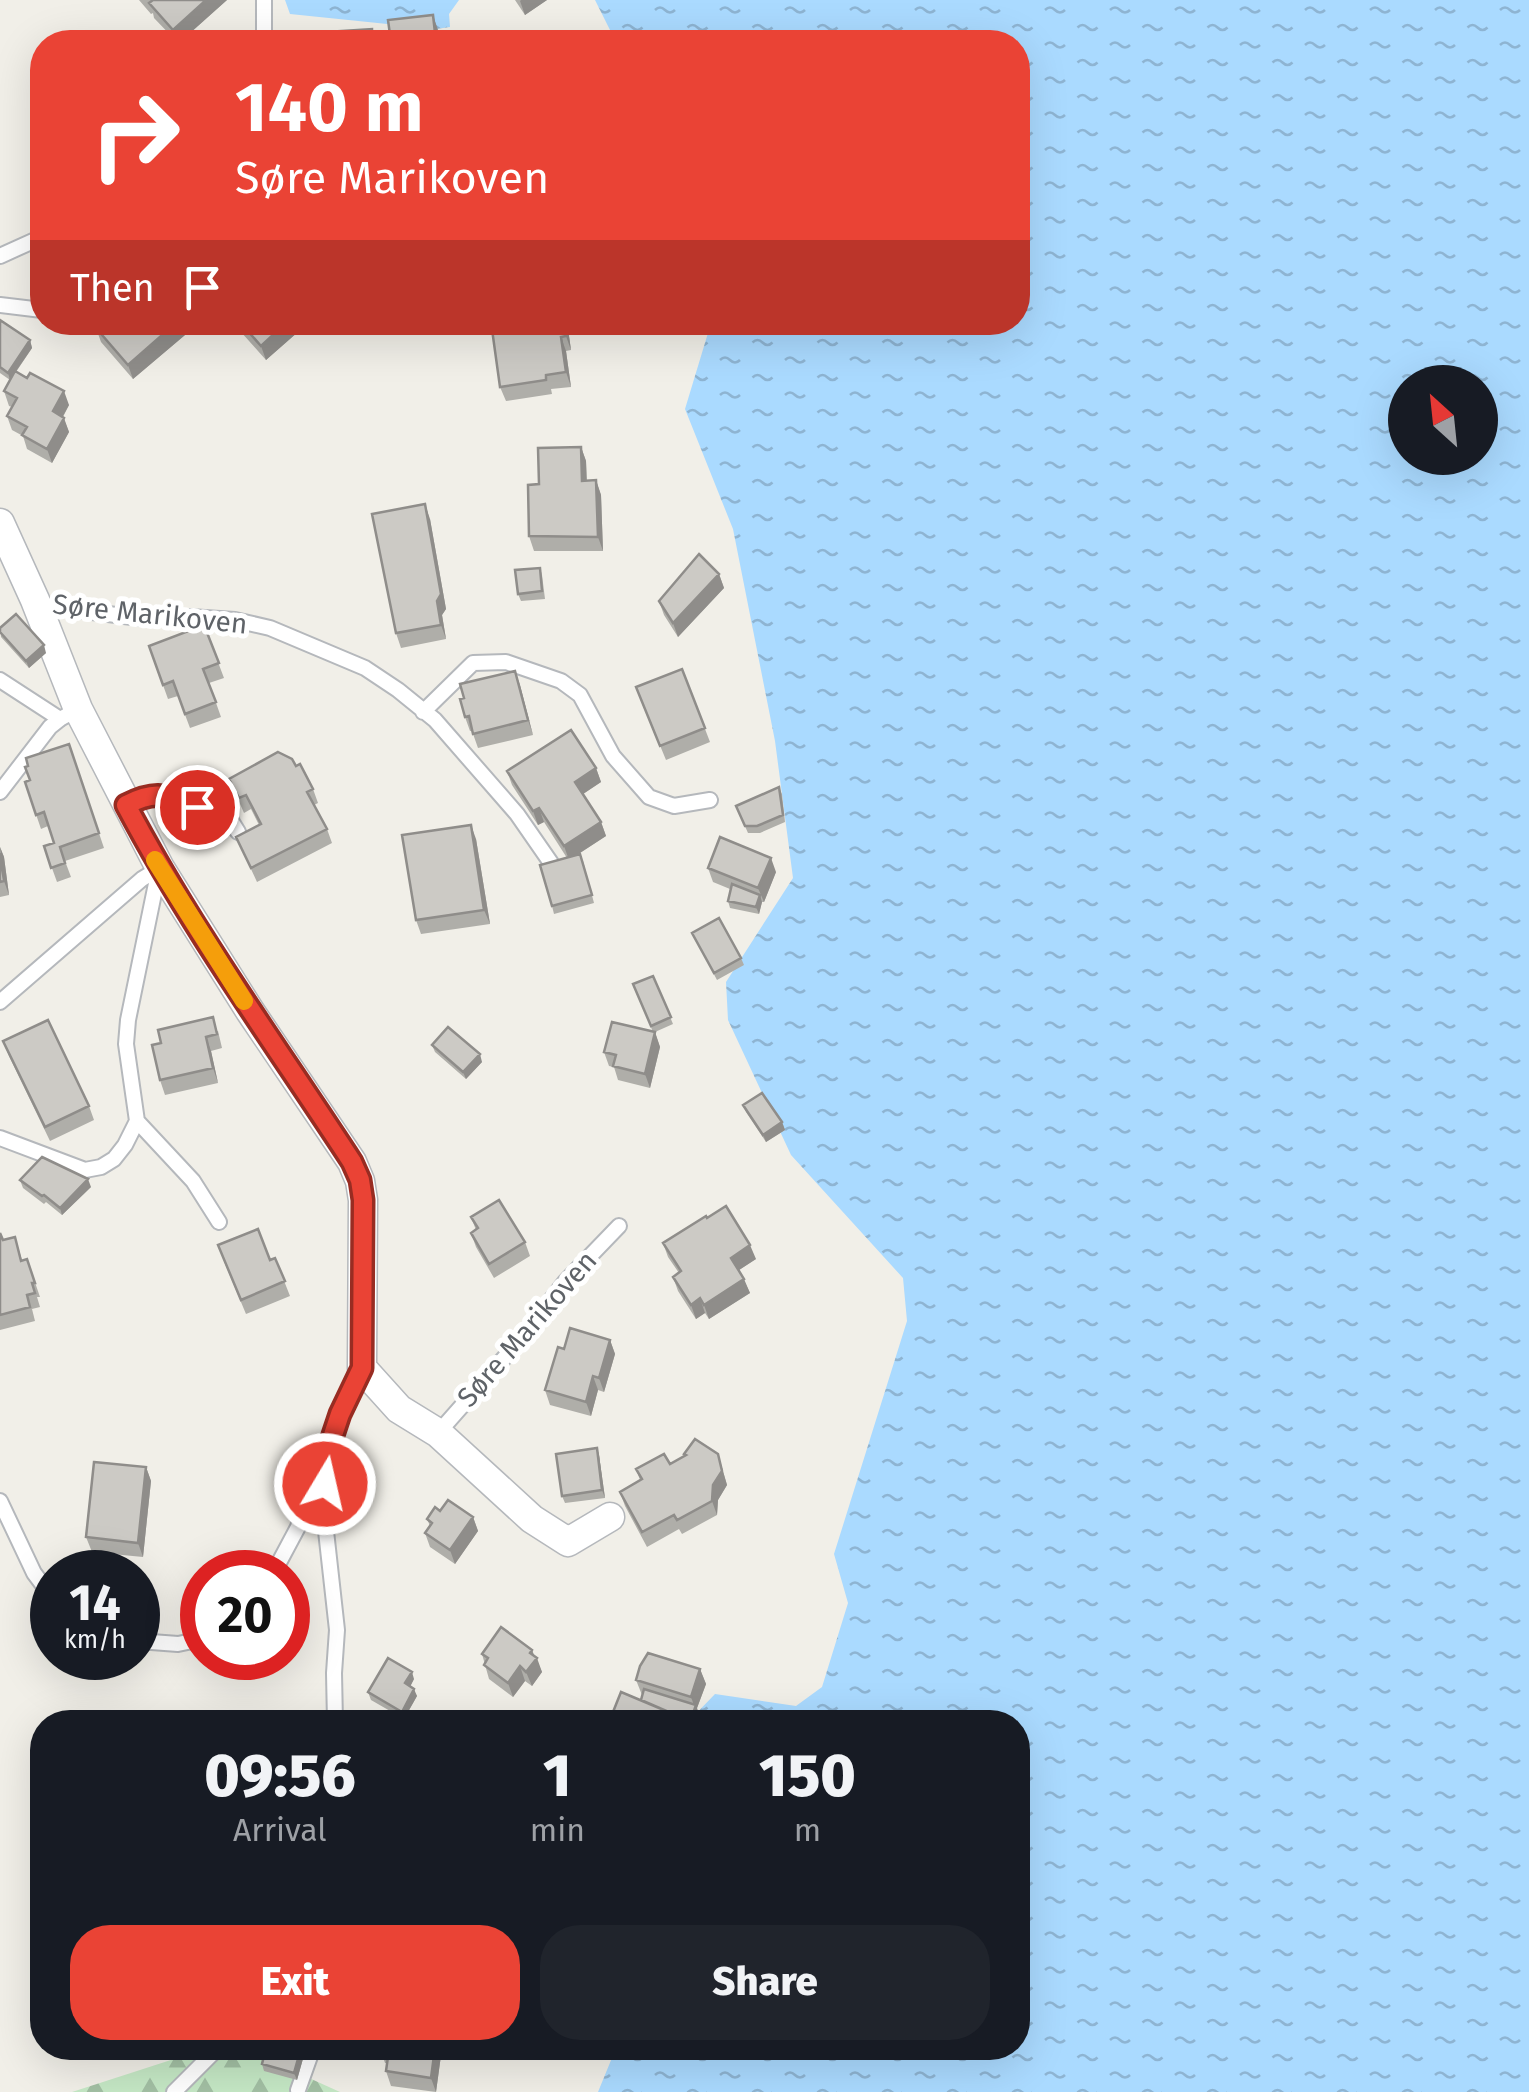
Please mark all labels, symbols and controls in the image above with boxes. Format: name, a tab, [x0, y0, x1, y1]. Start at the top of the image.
text: 140 m	[235, 66, 424, 150]
icon: right	[70, 70, 200, 200]
text: Søre Marikoven	[235, 151, 549, 205]
icon: arrive	[175, 260, 230, 315]
text: Then	[70, 265, 155, 311]
north arrow	[1388, 365, 1498, 475]
map controls	[1388, 365, 1498, 475]
street label: Søre Marikoven	[51, 587, 249, 641]
pin	[155, 765, 240, 850]
icon: arrive	[170, 780, 225, 835]
street label: Søre Marikoven	[450, 1244, 604, 1414]
position arrow	[273, 1432, 377, 1536]
speed limit sign: 20	[180, 1550, 310, 1680]
text: 14	[69, 1573, 121, 1633]
text: km/h	[64, 1625, 126, 1655]
text: 09:56	[204, 1740, 356, 1812]
text: 1	[543, 1740, 572, 1812]
text: 150	[759, 1740, 856, 1812]
text: Arrival	[233, 1811, 327, 1849]
text: min	[530, 1811, 585, 1849]
text: m	[794, 1811, 821, 1849]
button: Exit	[70, 1925, 520, 2040]
button: Share	[540, 1925, 990, 2040]

